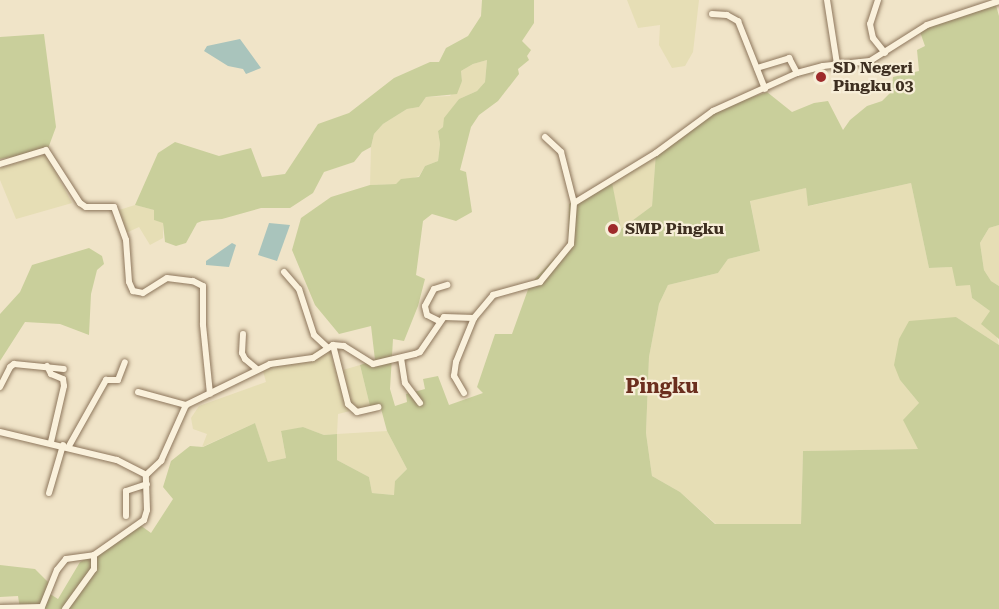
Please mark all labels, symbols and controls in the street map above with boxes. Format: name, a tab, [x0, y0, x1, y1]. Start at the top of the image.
place label: SD Negeri Pingku 03	[833, 58, 913, 96]
marker: SD Negeri Pingku 03	[814, 70, 828, 84]
place label: SMP Pingku	[625, 219, 724, 239]
marker: SMP Pingku	[606, 222, 620, 236]
district label: Pingku	[625, 374, 699, 398]

